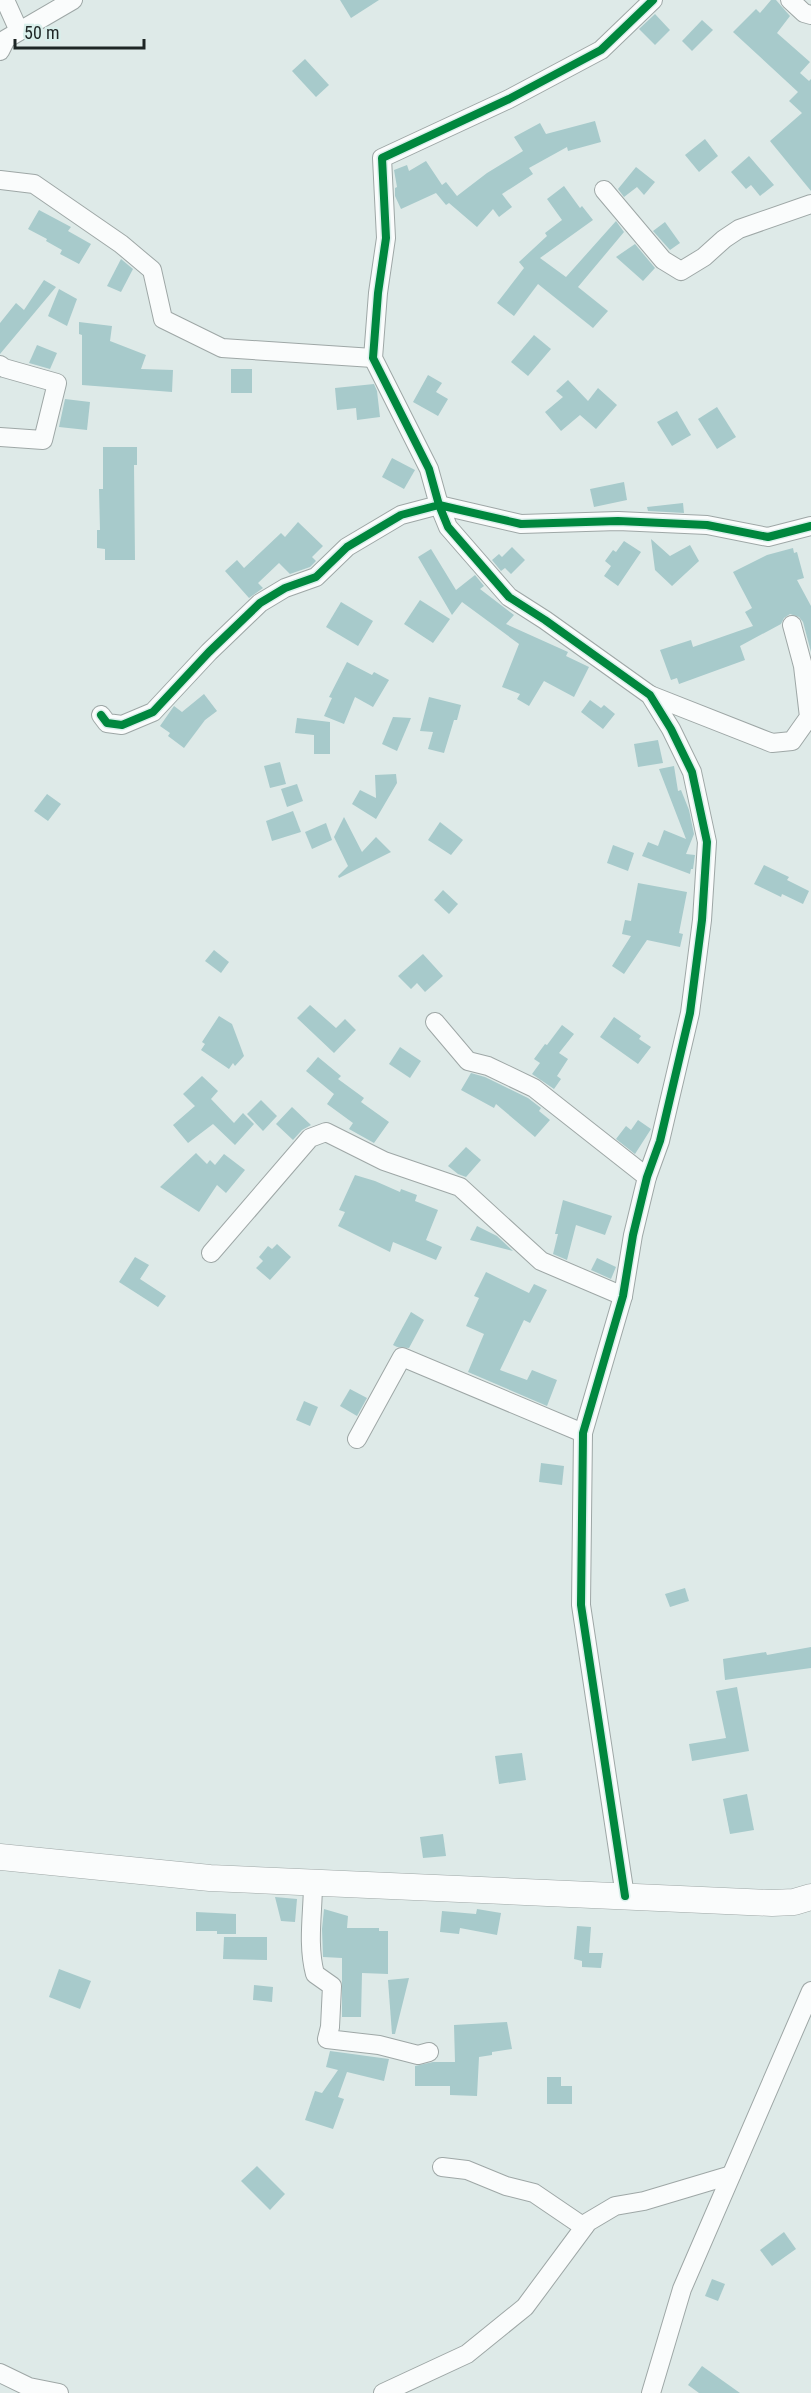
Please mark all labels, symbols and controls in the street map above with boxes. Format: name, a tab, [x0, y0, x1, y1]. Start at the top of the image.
scale bar	[15, 12, 144, 50]
text: 50 m	[24, 22, 59, 43]

